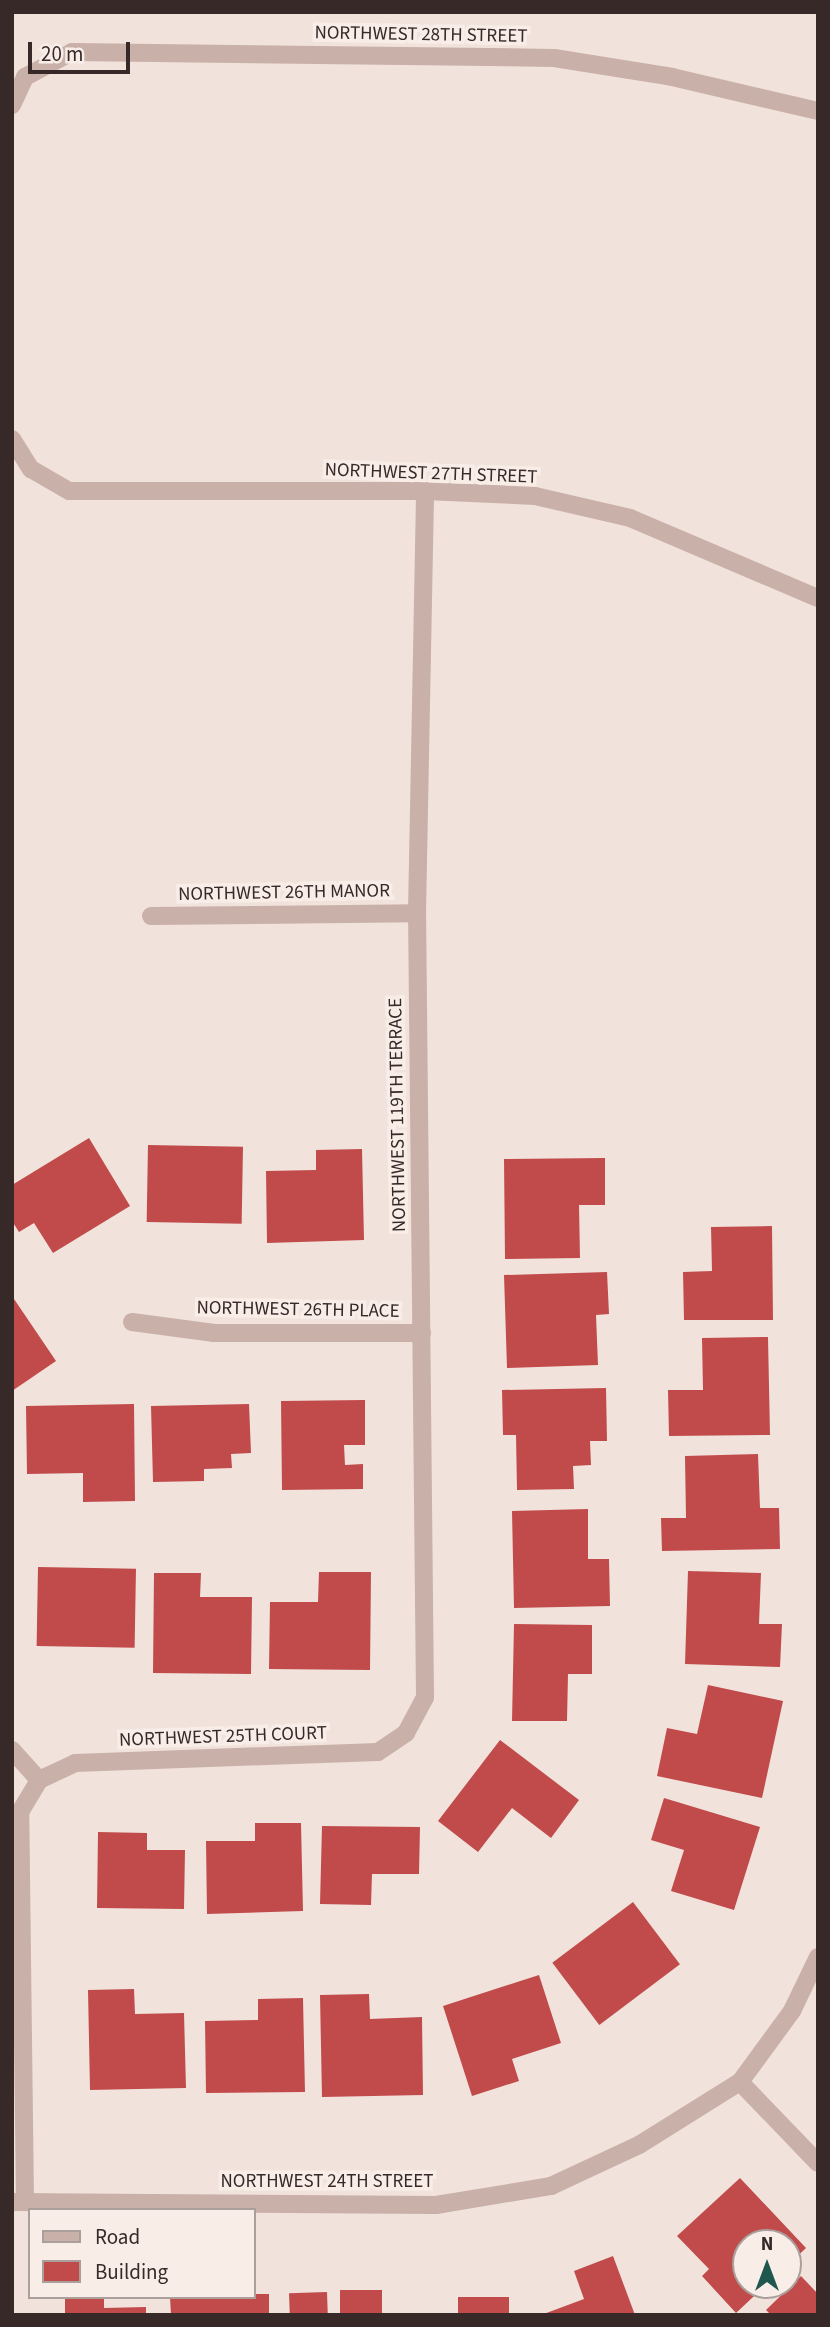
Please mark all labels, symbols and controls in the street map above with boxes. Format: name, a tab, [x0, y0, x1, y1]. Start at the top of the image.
street label: NORTHWEST 28TH STREET	[314, 22, 528, 48]
scale bar	[32, 28, 133, 72]
text: 20 m	[41, 39, 83, 69]
street label: NORTHWEST 27TH STREET	[324, 459, 538, 489]
street label: NORTHWEST 26TH MANOR	[178, 880, 390, 906]
street label: NORTHWEST 119TH TERRACE	[385, 998, 411, 1232]
street label: NORTHWEST 26TH PLACE	[196, 1297, 400, 1323]
street label: NORTHWEST 25TH COURT	[119, 1722, 327, 1752]
street label: NORTHWEST 24TH STREET	[221, 2171, 433, 2193]
legend	[28, 2208, 256, 2299]
text: Road	[95, 2222, 140, 2252]
north arrow	[732, 2229, 802, 2299]
text: N	[761, 2231, 773, 2258]
text: Building	[95, 2257, 168, 2287]

